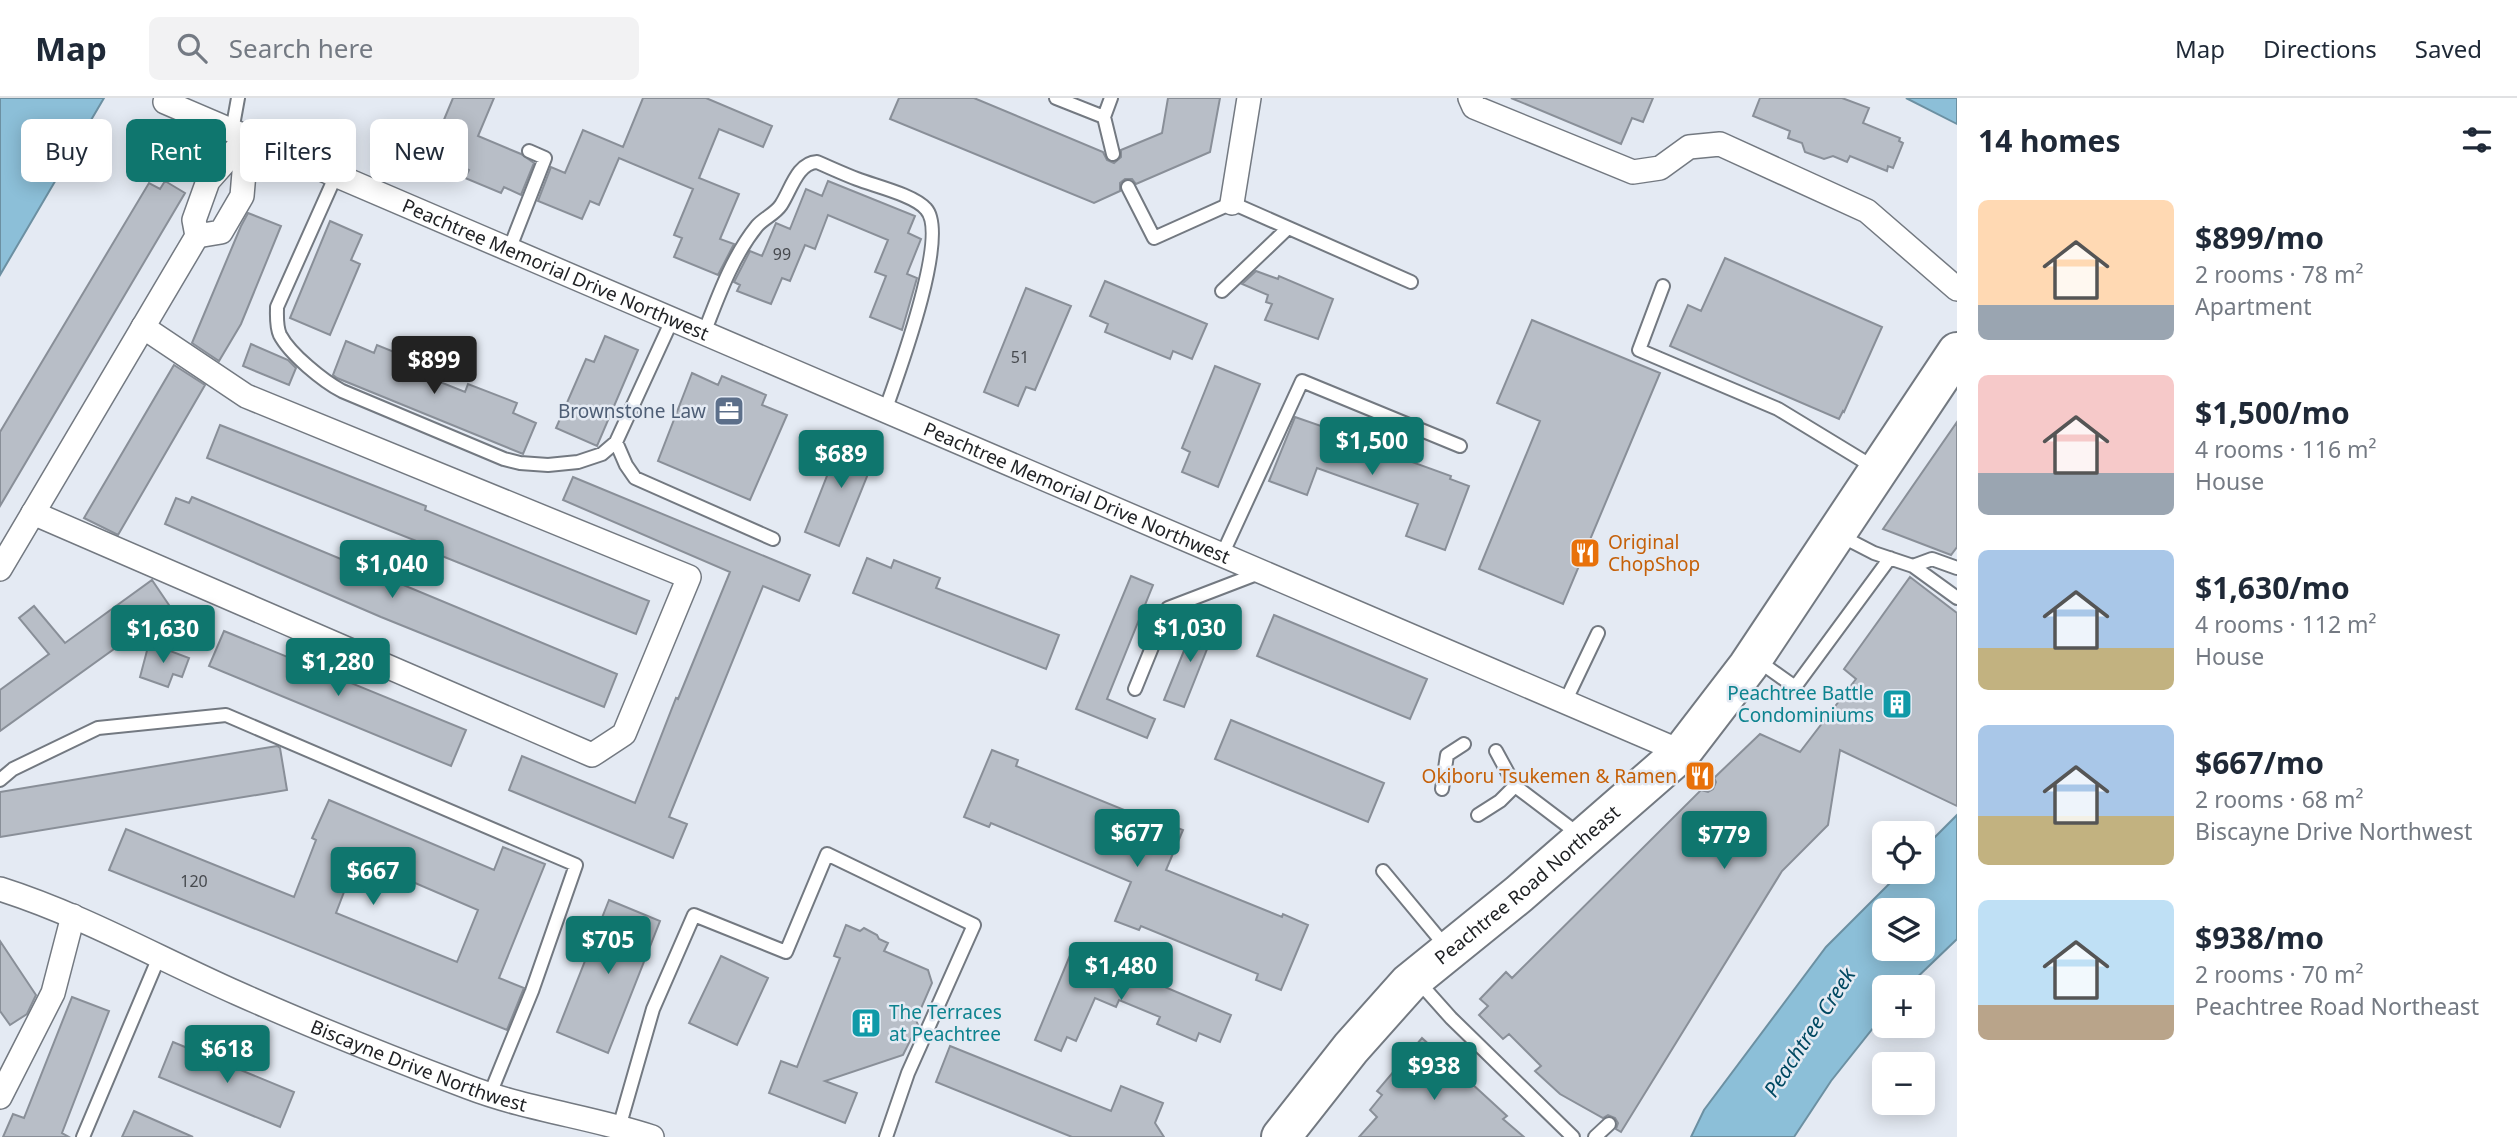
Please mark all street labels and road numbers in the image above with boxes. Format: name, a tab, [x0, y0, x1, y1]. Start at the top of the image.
street label: Peachtree Memorial Drive Northwest	[398, 192, 713, 347]
street label: Peachtree Memorial Drive Northwest	[920, 416, 1234, 570]
street label: Peachtree Road Northeast	[1429, 799, 1625, 970]
street label: Biscayne Drive Northwest	[307, 1013, 530, 1118]

